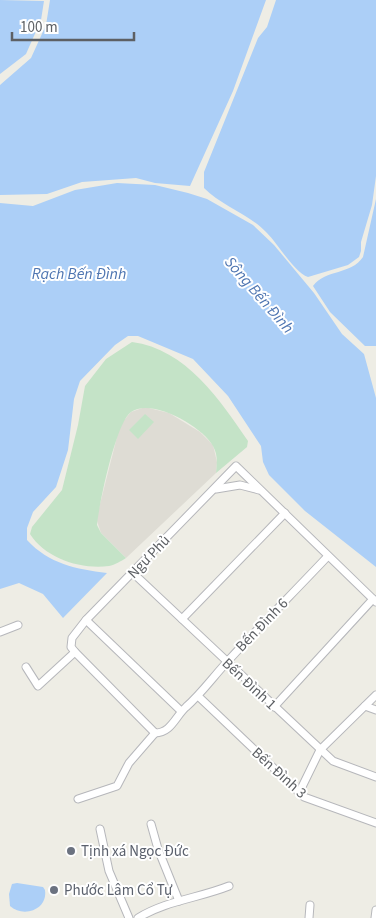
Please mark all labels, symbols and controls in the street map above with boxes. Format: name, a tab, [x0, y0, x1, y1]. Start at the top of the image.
scale bar	[12, 10, 135, 42]
text: 100 m	[20, 17, 58, 38]
water label: Sông Bến Đình	[219, 252, 299, 338]
water label: Rạch Bến Đình	[32, 263, 126, 285]
street label: Ngư Phủ	[123, 531, 175, 583]
street label: Bến Đình 6	[231, 593, 293, 657]
street label: Bến Đình 1	[217, 653, 281, 715]
street label: Bến Đình 3	[247, 743, 311, 803]
place label: Tịnh xá Ngọc Đức	[81, 841, 189, 862]
marker: Tịnh xá Ngọc Đức	[65, 845, 77, 857]
place label: Phước Lâm Cổ Tự	[64, 880, 173, 901]
marker: Phước Lâm Cổ Tự	[48, 884, 60, 896]

